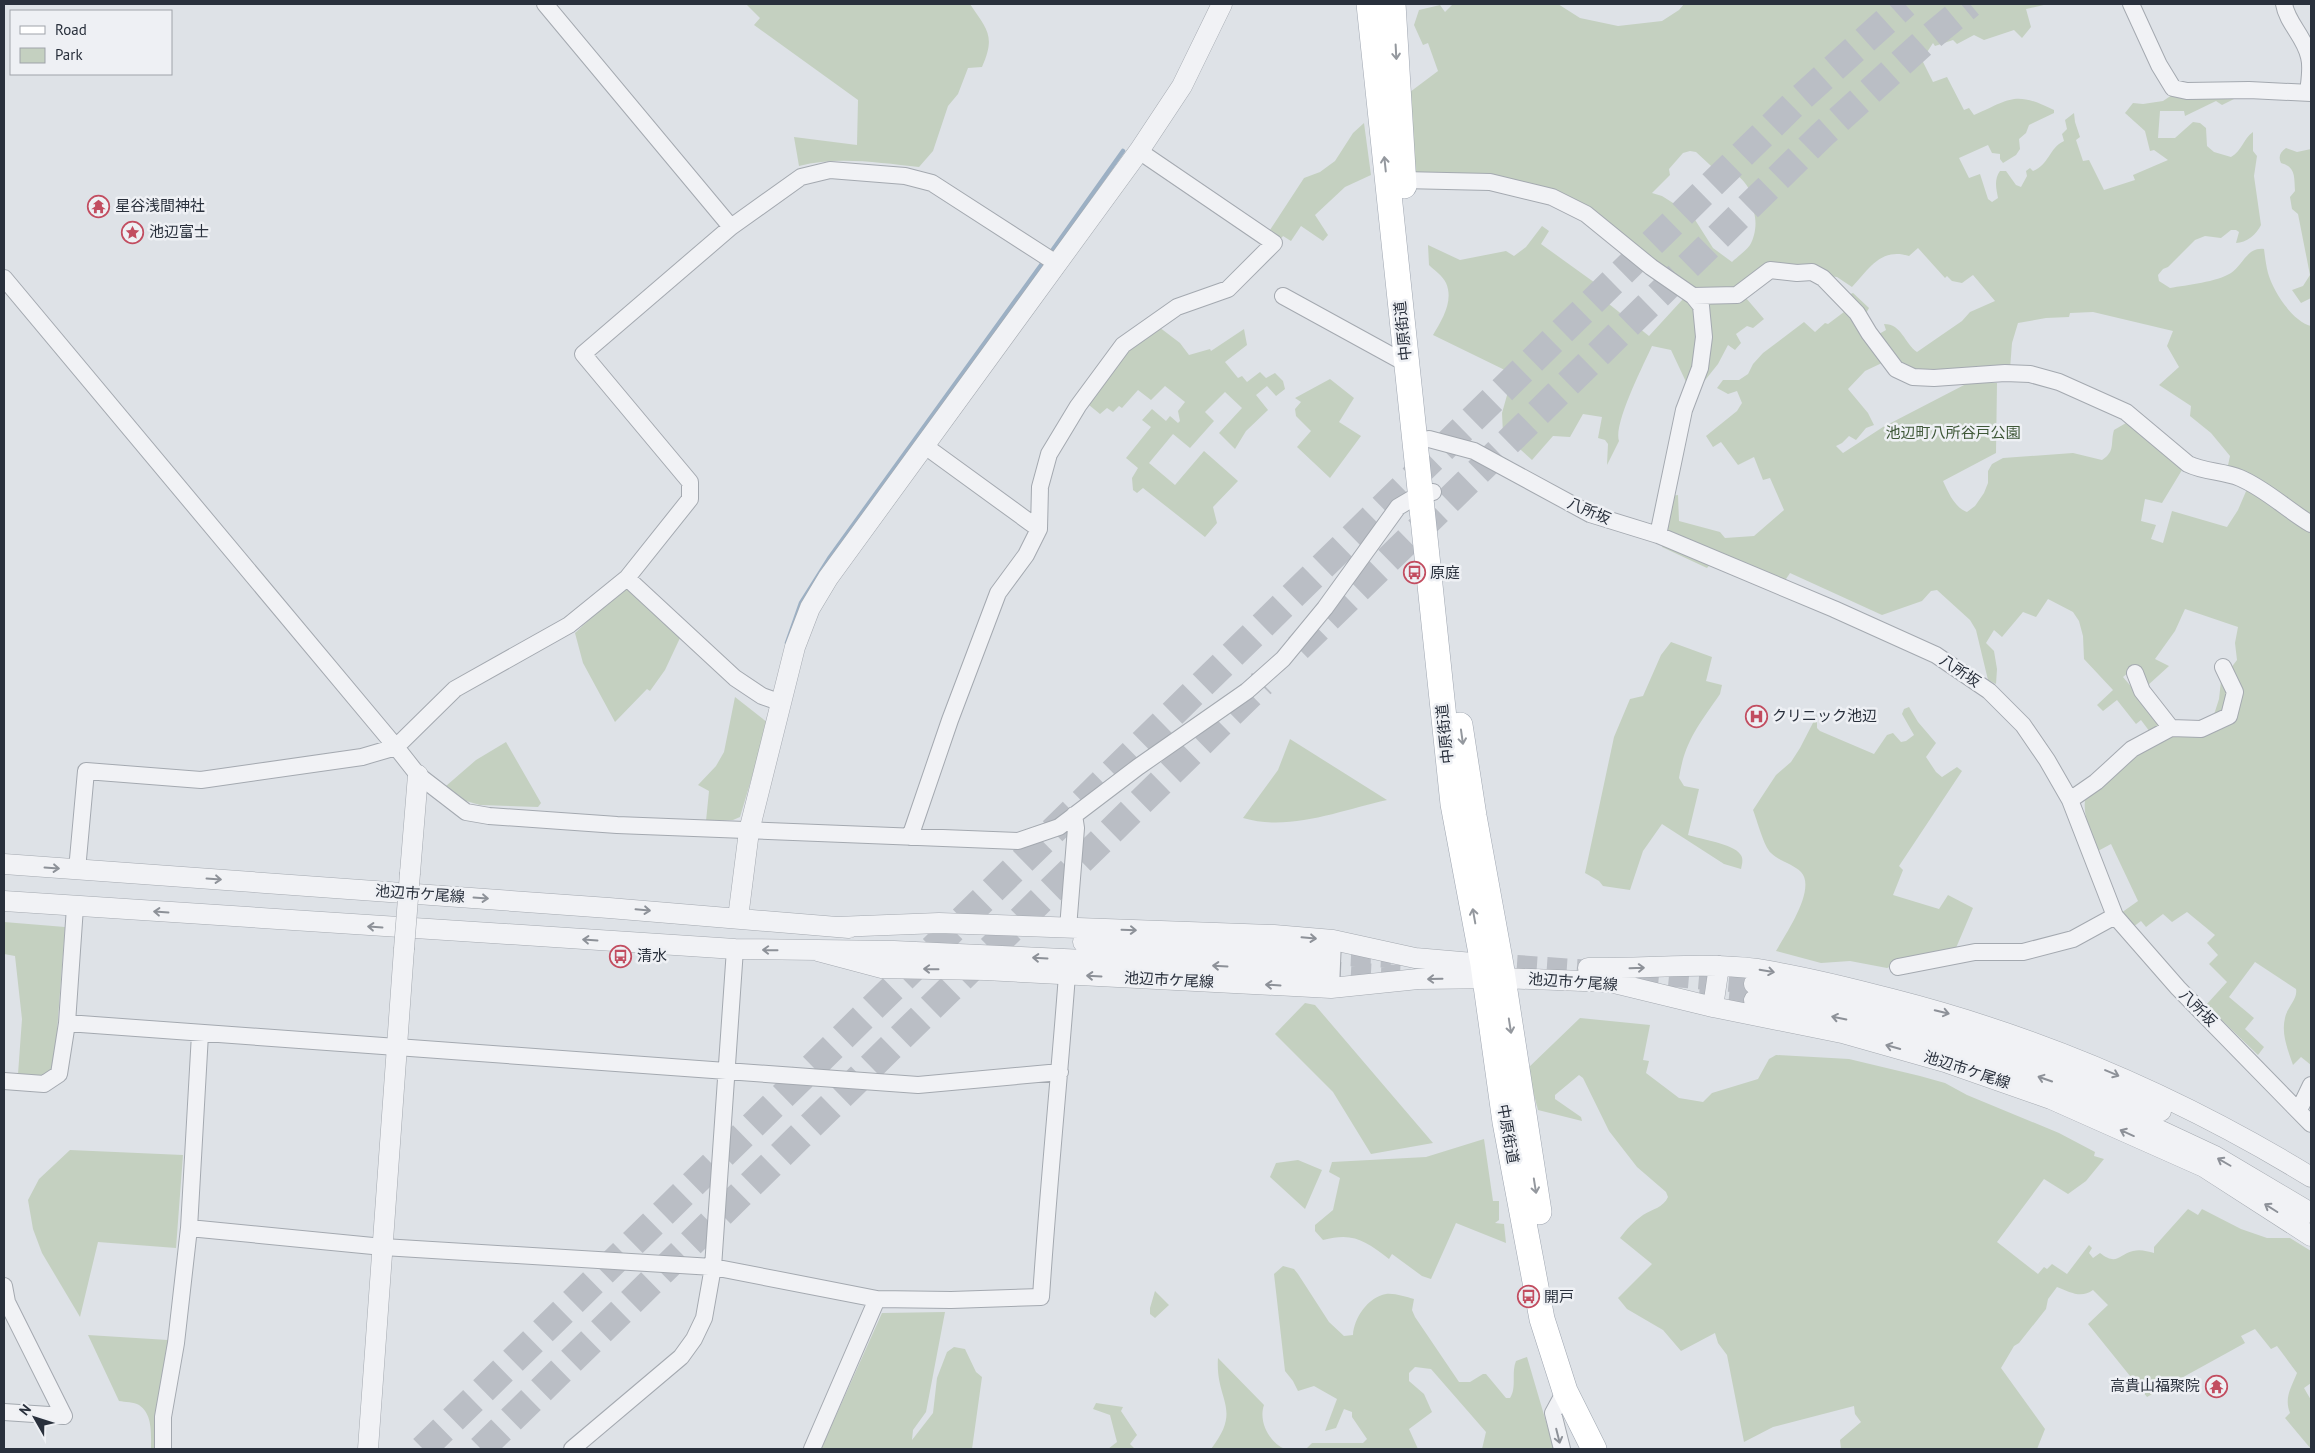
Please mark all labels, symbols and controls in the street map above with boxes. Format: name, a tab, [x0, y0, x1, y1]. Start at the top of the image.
legend	[10, 10, 172, 75]
text: Road	[55, 20, 87, 39]
one-way arrow	[1391, 44, 1400, 60]
text: Park	[55, 45, 83, 64]
one-way arrow	[1380, 157, 1390, 173]
temple icon: 星谷浅間神社	[87, 194, 111, 218]
place label: 星谷浅間神社	[115, 196, 205, 215]
place icon: 池辺富士	[121, 220, 145, 244]
place label: 池辺富士	[149, 222, 209, 241]
street label: 中原街道	[1390, 300, 1415, 362]
park label: 池辺町八所谷戸公園	[1885, 423, 2021, 442]
street label: 八所坂	[1565, 493, 1614, 528]
bus stop icon: 原庭	[1402, 561, 1426, 585]
place label: 原庭	[1430, 563, 1460, 582]
street label: 八所坂	[1936, 650, 1984, 691]
street label: 中原街道	[1432, 703, 1457, 765]
hospital icon: クリニック池辺	[1744, 704, 1768, 728]
place label: クリニック池辺	[1772, 706, 1877, 725]
one-way arrow	[1457, 728, 1467, 744]
one-way arrow	[44, 863, 60, 872]
one-way arrow	[206, 875, 222, 884]
street label: 池辺市ケ尾線	[374, 881, 466, 906]
one-way arrow	[473, 894, 489, 903]
one-way arrow	[635, 906, 651, 915]
one-way arrow	[153, 908, 169, 917]
one-way arrow	[1468, 909, 1478, 925]
one-way arrow	[368, 922, 384, 932]
one-way arrow	[1121, 926, 1137, 935]
one-way arrow	[1301, 933, 1317, 943]
one-way arrow	[582, 936, 598, 945]
bus stop icon: 清水	[609, 944, 633, 968]
one-way arrow	[762, 945, 778, 955]
place label: 清水	[637, 946, 667, 965]
one-way arrow	[1032, 953, 1048, 962]
one-way arrow	[1212, 962, 1228, 971]
one-way arrow	[924, 964, 940, 974]
one-way arrow	[1629, 964, 1645, 973]
one-way arrow	[1759, 967, 1775, 977]
street label: 池辺市ケ尾線	[1124, 968, 1214, 991]
street label: 池辺市ケ尾線	[1527, 969, 1619, 994]
one-way arrow	[1086, 972, 1102, 981]
one-way arrow	[1428, 974, 1444, 984]
one-way arrow	[1266, 981, 1282, 990]
street label: 八所坂	[2176, 985, 2221, 1030]
one-way arrow	[1934, 1007, 1950, 1017]
one-way arrow	[1832, 1013, 1848, 1022]
one-way arrow	[1505, 1018, 1515, 1034]
one-way arrow	[1885, 1042, 1901, 1051]
street label: 池辺市ケ尾線	[1921, 1047, 2013, 1092]
one-way arrow	[2104, 1069, 2119, 1078]
one-way arrow	[2038, 1074, 2053, 1083]
street label: 中原街道	[1494, 1103, 1523, 1165]
one-way arrow	[2120, 1127, 2135, 1137]
one-way arrow	[2218, 1156, 2232, 1166]
one-way arrow	[1530, 1178, 1540, 1194]
one-way arrow	[2264, 1203, 2278, 1213]
bus stop icon: 開戸	[1516, 1285, 1540, 1309]
place label: 開戸	[1544, 1287, 1574, 1306]
temple icon: 高貴山福聚院	[2204, 1374, 2228, 1398]
place label: 高貴山福聚院	[2110, 1376, 2200, 1395]
north arrow	[10, 1393, 60, 1443]
text: N	[15, 1401, 35, 1419]
one-way arrow	[1554, 1427, 1563, 1443]

